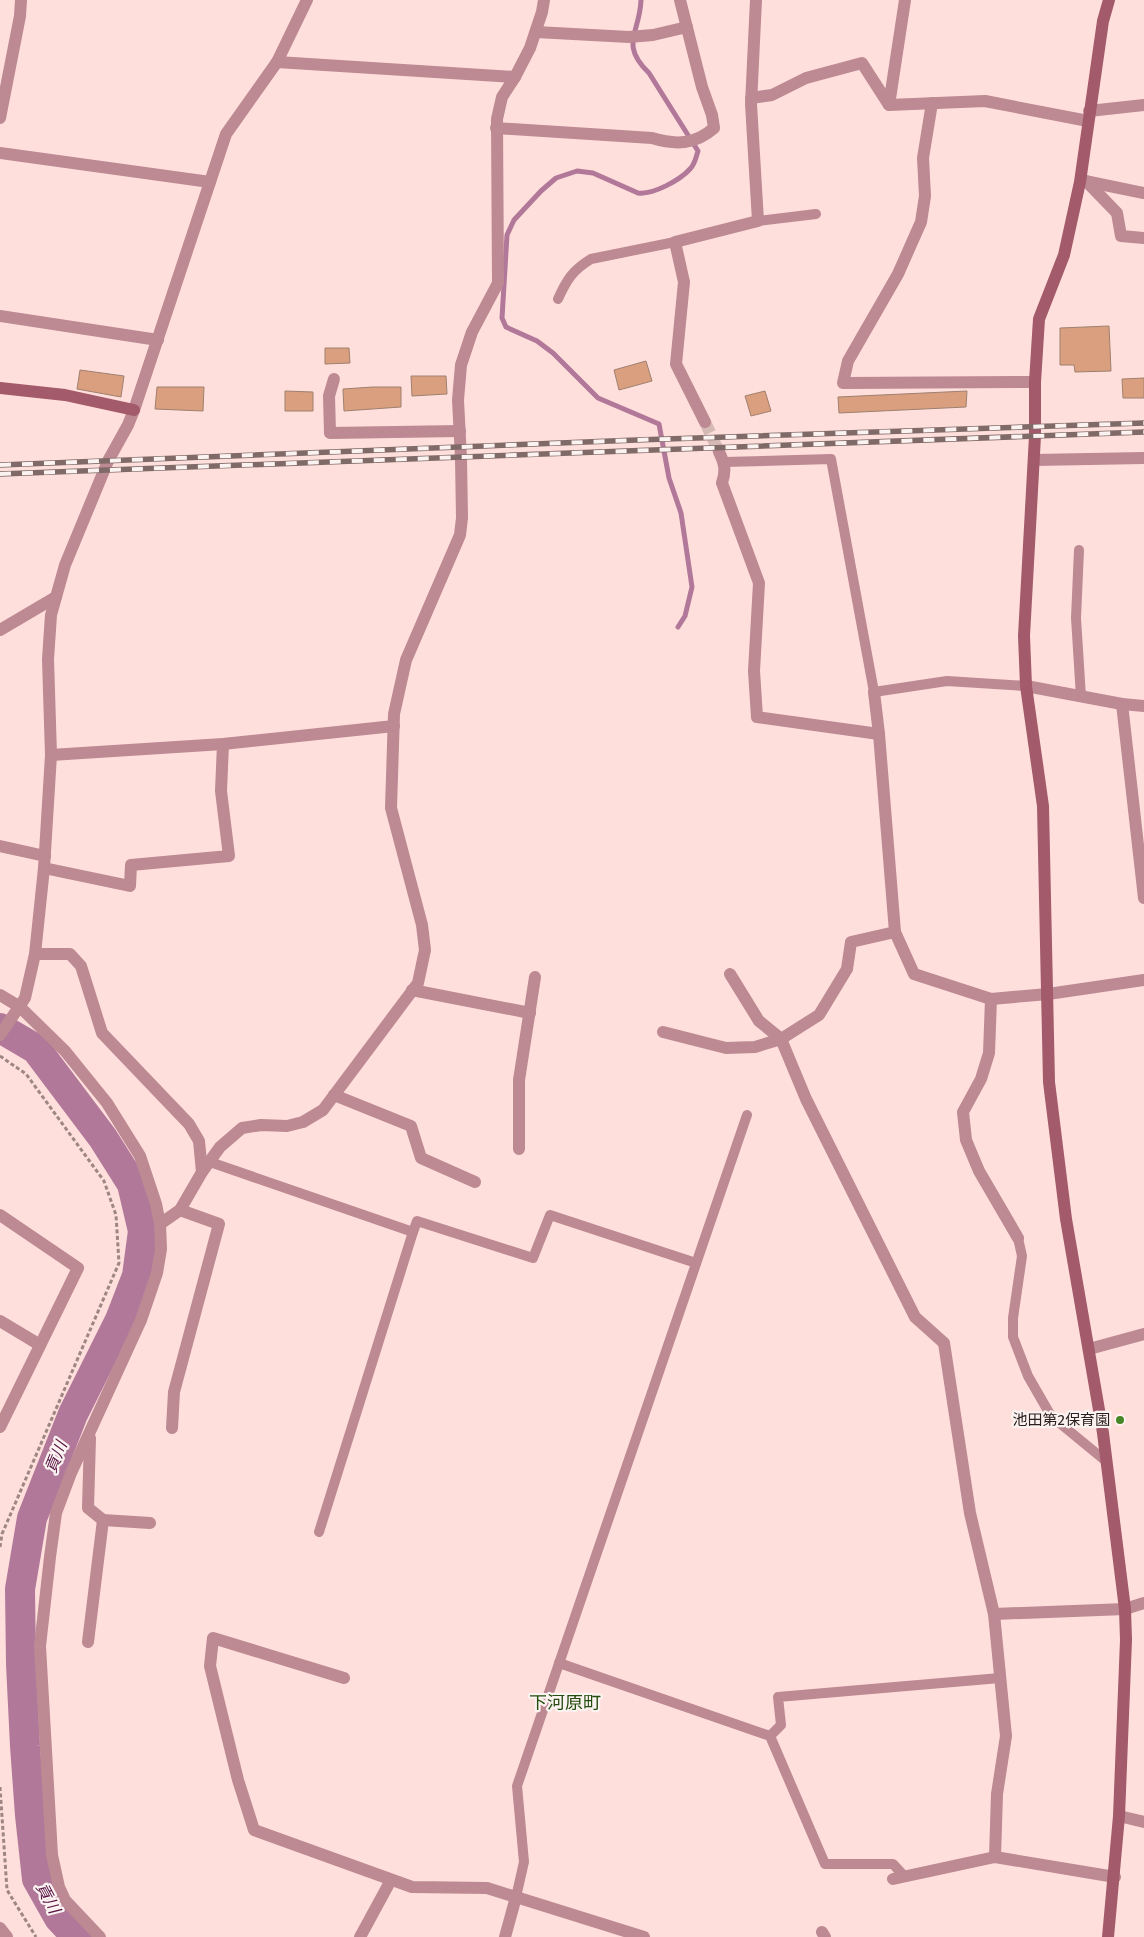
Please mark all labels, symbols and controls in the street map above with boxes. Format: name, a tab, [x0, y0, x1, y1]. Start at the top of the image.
place label: 池田第2保育園	[1013, 1411, 1110, 1429]
marker: 池田第2保育園	[1114, 1414, 1126, 1426]
water label: 貢川	[41, 1437, 72, 1475]
district label: 下河原町	[529, 1692, 601, 1714]
water label: 貢川	[32, 1879, 65, 1918]

